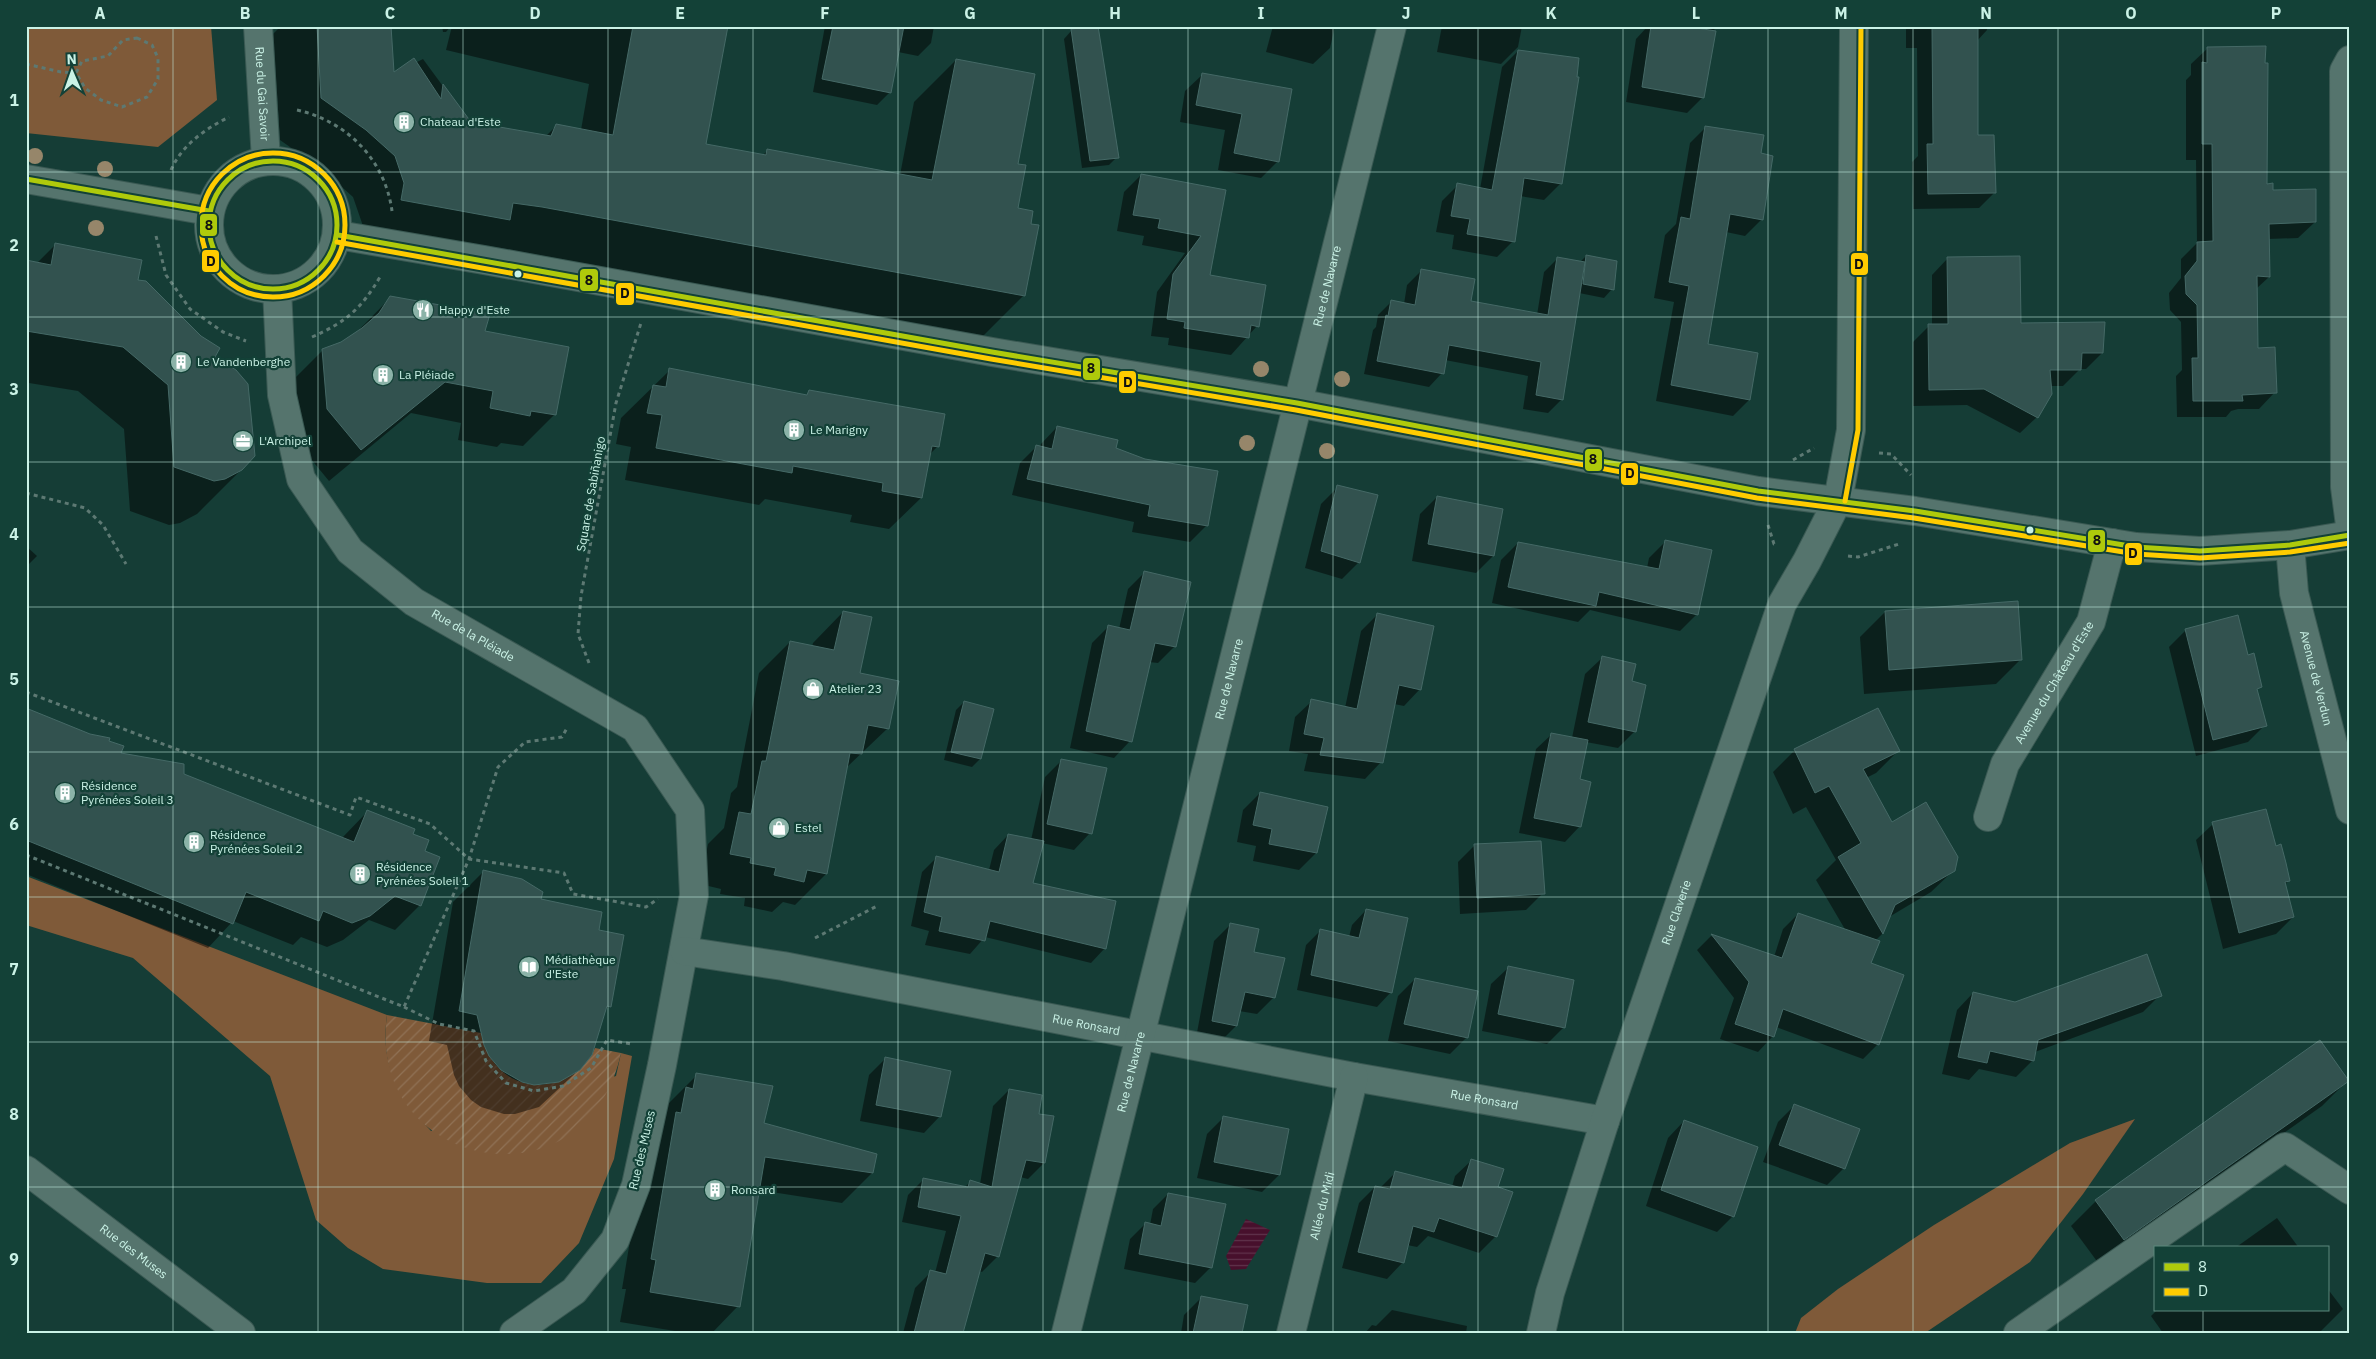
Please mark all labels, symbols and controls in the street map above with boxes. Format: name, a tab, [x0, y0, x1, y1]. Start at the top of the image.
text: A	[95, 3, 106, 23]
text: B	[240, 3, 251, 23]
text: C	[385, 3, 395, 23]
text: D	[529, 3, 541, 23]
text: E	[675, 3, 685, 23]
text: F	[820, 3, 830, 23]
text: G	[964, 3, 976, 23]
text: H	[1109, 3, 1121, 23]
text: I	[1258, 3, 1265, 23]
text: J	[1402, 3, 1410, 23]
text: K	[1545, 3, 1557, 23]
text: L	[1692, 3, 1700, 23]
text: M	[1834, 3, 1848, 23]
text: N	[1980, 3, 1992, 23]
text: O	[2125, 3, 2137, 23]
text: P	[2271, 3, 2281, 23]
street label: Rue du Gai Savoir	[252, 46, 273, 142]
north arrow	[48, 48, 98, 98]
text: N	[66, 50, 77, 68]
text: 1	[9, 90, 19, 110]
building icon: Chateau d'Este	[392, 110, 416, 134]
place label: Chateau d'Este	[420, 114, 501, 129]
line badge: 8	[199, 213, 218, 237]
text: 8	[205, 216, 213, 234]
text: 2	[9, 235, 19, 255]
street label: Rue de Navarre	[1309, 244, 1344, 328]
line badge: D	[201, 249, 220, 273]
text: D	[206, 252, 216, 270]
line badge: D	[1850, 252, 1869, 276]
text: D	[1854, 255, 1864, 273]
line badge: 8	[579, 268, 599, 292]
unlabelled marker	[513, 269, 523, 279]
text: 8	[585, 271, 593, 289]
line badge: D	[615, 282, 635, 306]
text: D	[620, 284, 630, 302]
restaurant icon: Happy d'Este	[411, 298, 435, 322]
place label: Happy d'Este	[439, 302, 510, 317]
building icon: Le Vandenberghe	[169, 350, 193, 374]
place label: Le Vandenberghe	[197, 354, 291, 369]
line badge: 8	[1082, 357, 1101, 381]
text: 8	[1087, 359, 1095, 377]
building icon: La Pléiade	[371, 363, 395, 387]
place label: La Pléiade	[399, 367, 455, 382]
line badge: D	[1118, 370, 1137, 394]
text: D	[1123, 373, 1133, 391]
text: 3	[9, 379, 19, 399]
building icon: Le Marigny	[782, 418, 806, 442]
place label: Le Marigny	[810, 422, 868, 437]
office icon: L'Archipel	[231, 429, 255, 453]
place label: L'Archipel	[259, 433, 311, 448]
street label: Square de Sabiñanigo	[573, 435, 608, 553]
line badge: 8	[1584, 448, 1603, 472]
text: 8	[1589, 450, 1597, 468]
line badge: D	[1620, 462, 1639, 486]
text: D	[1625, 464, 1635, 482]
text: 4	[9, 524, 19, 544]
unlabelled marker	[2025, 525, 2035, 535]
line badge: 8	[2087, 529, 2106, 553]
text: 8	[2093, 531, 2101, 549]
line badge: D	[2124, 542, 2143, 566]
text: D	[2128, 544, 2138, 562]
street label: Rue de la Pléiade	[429, 606, 518, 665]
street label: Avenue du Château d'Este	[2011, 618, 2097, 746]
street label: Avenue de Verdun	[2297, 629, 2336, 727]
street label: Rue de Navarre	[1211, 637, 1246, 721]
text: 5	[9, 669, 19, 689]
shop icon: Atelier 23	[801, 677, 825, 701]
place label: Atelier 23	[829, 681, 882, 696]
place label: Résidence Pyrénées Soleil 3	[81, 778, 174, 807]
building icon: Résidence Pyrénées Soleil 3	[53, 781, 77, 805]
text: 6	[9, 814, 19, 834]
shop icon: Estel	[767, 816, 791, 840]
place label: Estel	[795, 820, 822, 835]
place label: Résidence Pyrénées Soleil 2	[210, 827, 303, 856]
building icon: Résidence Pyrénées Soleil 2	[182, 830, 206, 854]
place label: Résidence Pyrénées Soleil 1	[376, 859, 469, 888]
building icon: Résidence Pyrénées Soleil 1	[348, 862, 372, 886]
street label: Rue Claverie	[1658, 878, 1694, 947]
place label: Médiathèque d'Este	[545, 952, 616, 981]
library icon: Médiathèque d'Este	[517, 955, 541, 979]
text: 7	[9, 959, 19, 979]
street label: Rue Ronsard	[1051, 1011, 1121, 1038]
street label: Rue de Navarre	[1113, 1030, 1148, 1114]
street label: Rue Ronsard	[1449, 1086, 1519, 1113]
text: 8	[9, 1104, 19, 1124]
street label: Rue des Muses	[625, 1109, 658, 1191]
street label: Allée du Midi	[1306, 1170, 1337, 1241]
building icon: Ronsard	[703, 1178, 727, 1202]
place label: Ronsard	[731, 1182, 776, 1197]
street label: Rue des Muses	[97, 1221, 171, 1282]
legend	[2154, 1246, 2328, 1312]
text: 9	[9, 1249, 19, 1269]
text: 8	[2198, 1257, 2207, 1276]
text: D	[2198, 1281, 2208, 1300]

